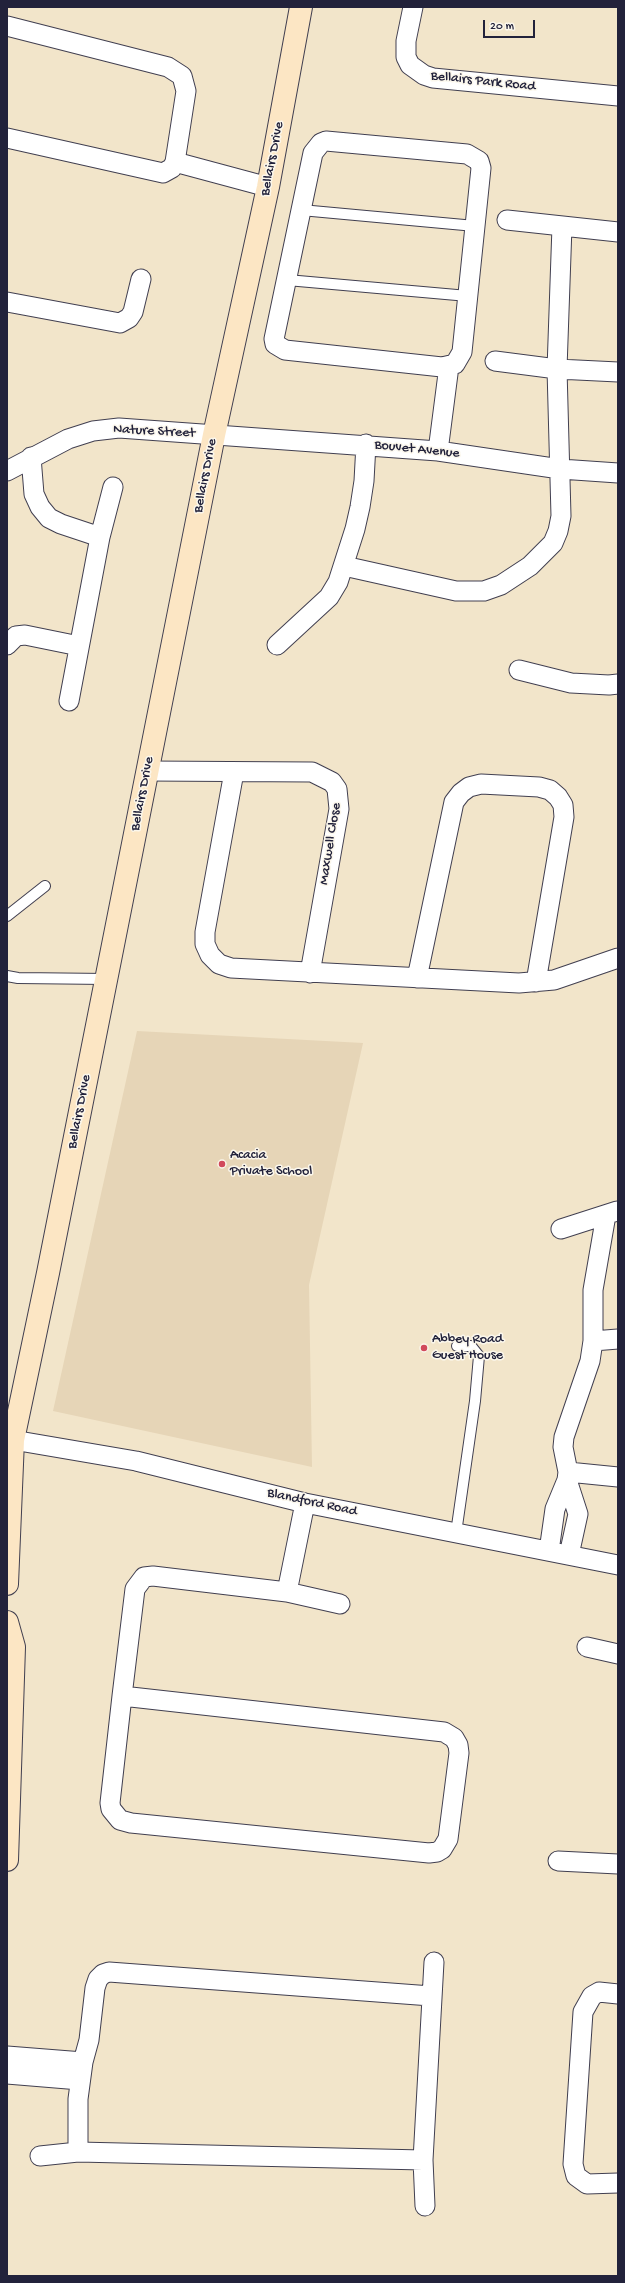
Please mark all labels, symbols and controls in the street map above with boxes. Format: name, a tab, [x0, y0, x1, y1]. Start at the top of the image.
scale bar	[485, 12, 537, 38]
text: 20 m	[490, 20, 514, 34]
street label: Bellairs Park Road	[430, 68, 536, 96]
street label: Bellairs Drive	[258, 120, 288, 198]
street label: Nature Street	[113, 421, 195, 443]
street label: Bellairs Drive	[191, 437, 221, 515]
street label: Bouvet Avenue	[374, 437, 460, 463]
street label: Bellairs Drive	[128, 755, 158, 833]
street label: Maxwell Close	[316, 802, 346, 886]
street label: Bellairs Drive	[65, 1073, 95, 1151]
place label: Acacia Private School	[230, 1148, 312, 1180]
marker: Acacia Private School	[217, 1159, 227, 1169]
place label: Abbey Road Guest House	[432, 1332, 503, 1364]
marker: Abbey Road Guest House	[419, 1343, 429, 1353]
street label: Blandford Road	[266, 1485, 358, 1521]

